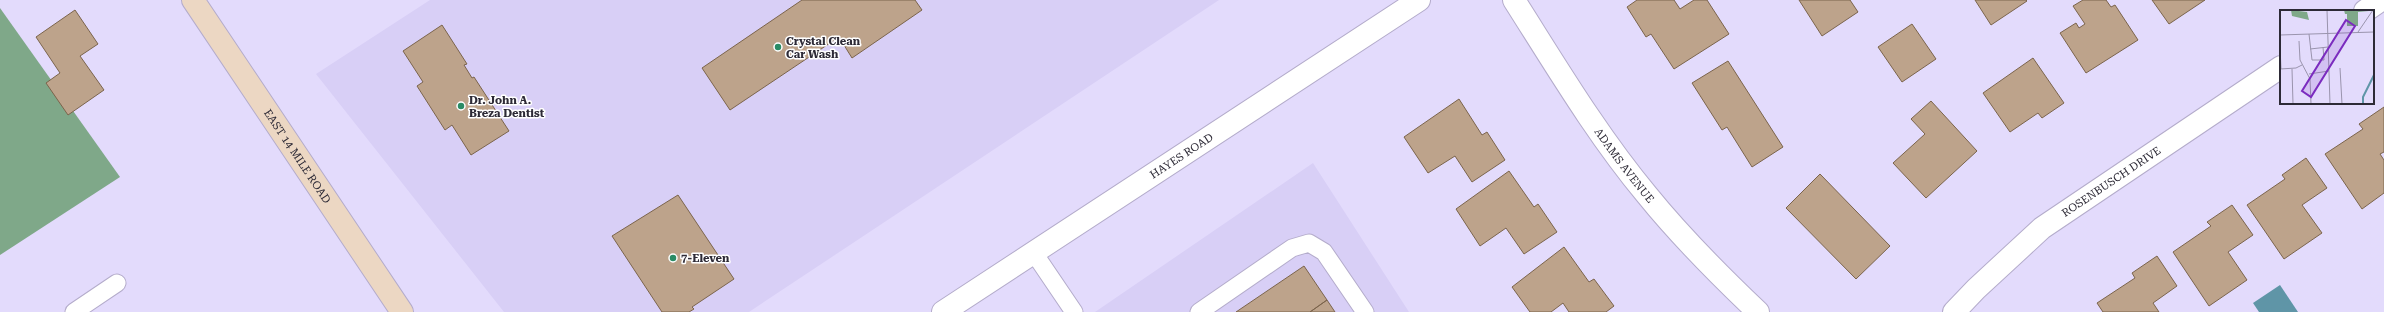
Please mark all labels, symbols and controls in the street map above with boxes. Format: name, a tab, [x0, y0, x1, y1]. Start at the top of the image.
inset map	[2280, 10, 2374, 104]
place label: Crystal Clean Car Wash	[786, 35, 861, 61]
marker: Crystal Clean Car Wash	[773, 42, 783, 52]
place label: Dr. John A. Breza Dentist	[469, 94, 545, 120]
marker: Dr. John A. Breza Dentist	[456, 101, 466, 111]
street label: EAST 14 MILE ROAD	[261, 107, 334, 206]
street label: ADAMS AVENUE	[1592, 126, 1657, 205]
street label: HAYES ROAD	[1147, 130, 1215, 181]
street label: ROSENBUSCH DRIVE	[2059, 143, 2163, 219]
place label: 7-Eleven	[681, 252, 730, 265]
marker: 7-Eleven	[668, 253, 678, 263]

